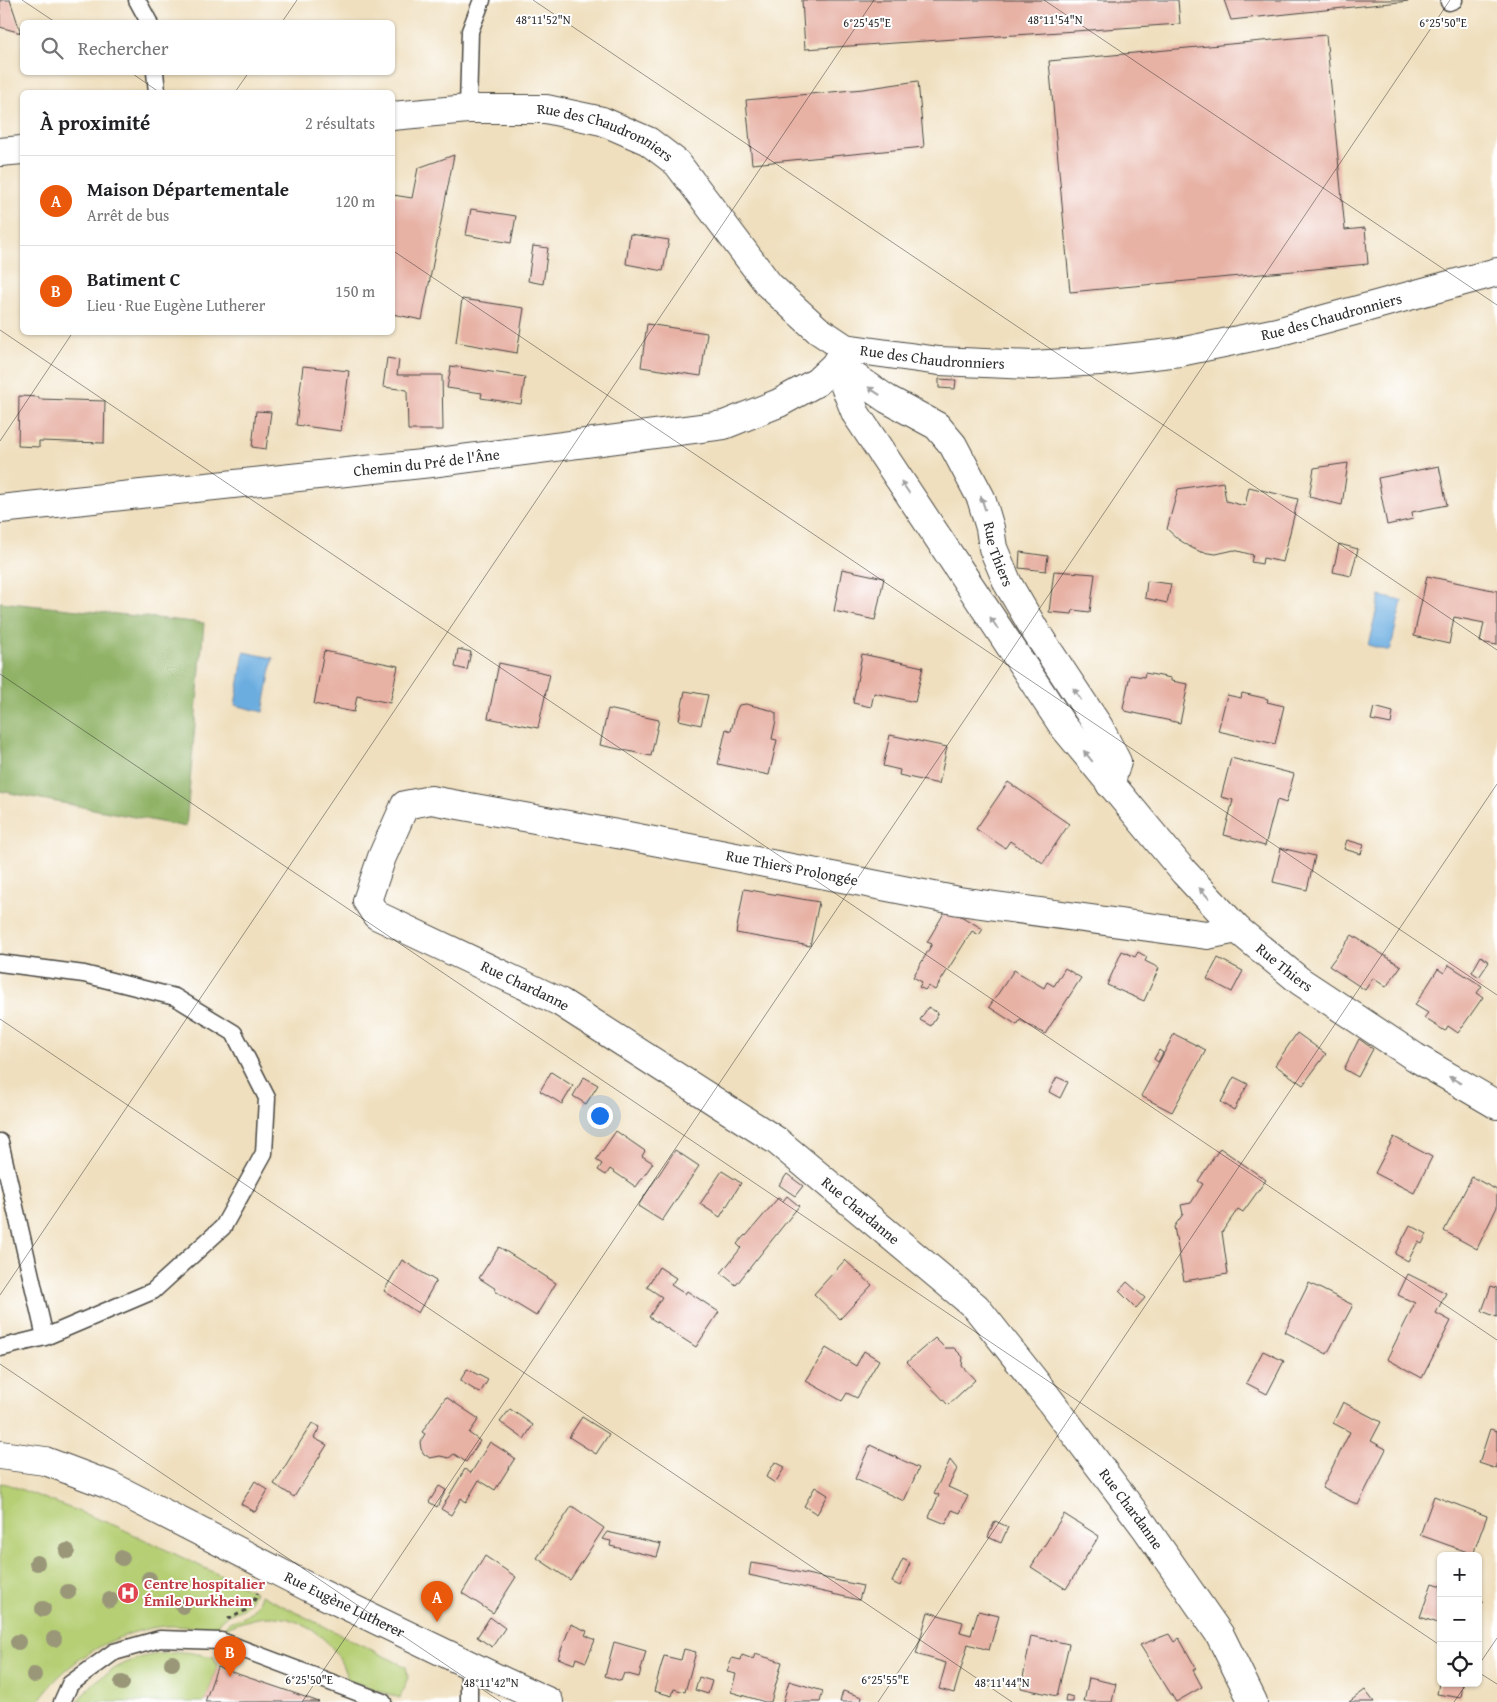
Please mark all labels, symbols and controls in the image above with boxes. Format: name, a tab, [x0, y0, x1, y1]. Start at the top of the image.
text: 48°11'52"N	[515, 11, 571, 28]
text: 48°11'54"N	[1027, 11, 1083, 28]
text: 6°25'45"E	[843, 14, 891, 31]
text: 6°25'50"E	[1419, 14, 1467, 31]
search box	[20, 20, 395, 75]
icon: search	[38, 34, 66, 62]
text: Rechercher	[78, 34, 169, 62]
street label: Rue des Chaudronniers	[537, 98, 678, 166]
text: À proximité	[40, 107, 150, 138]
text: 2 résultats	[305, 111, 375, 135]
text: Maison Départementale	[87, 175, 289, 203]
text: A	[51, 189, 61, 213]
text: 120 m	[335, 189, 375, 213]
text: Arrêt de bus	[87, 203, 169, 227]
text: Batiment C	[87, 265, 181, 293]
text: B	[51, 279, 61, 303]
text: 150 m	[335, 279, 375, 303]
street label: Rue des Chaudronniers	[1259, 287, 1404, 345]
text: Lieu · Rue Eugène Lutherer	[87, 293, 265, 317]
street label: Rue des Chaudronniers	[859, 339, 1005, 374]
one-way arrow	[868, 386, 881, 395]
street label: Chemin du Pré de l'Âne	[352, 443, 501, 481]
one-way arrow	[900, 481, 909, 494]
one-way arrow	[978, 496, 986, 511]
street label: Rue Thiers	[979, 519, 1019, 590]
one-way arrow	[989, 617, 999, 630]
one-way arrow	[1072, 688, 1082, 701]
one-way arrow	[1082, 750, 1093, 763]
street label: Rue Thiers Prolongée	[724, 844, 860, 891]
one-way arrow	[1198, 888, 1210, 900]
street label: Rue Thiers	[1252, 938, 1317, 997]
street label: Rue Chardanne	[478, 955, 574, 1016]
one-way arrow	[1448, 1076, 1462, 1085]
your location	[587, 1103, 613, 1129]
street label: Rue Chardanne	[817, 1172, 904, 1249]
street label: Rue Chardanne	[1095, 1464, 1168, 1553]
map controls	[1437, 1552, 1482, 1687]
button: +	[1437, 1552, 1482, 1597]
street label: Rue Eugène Lutherer	[281, 1566, 409, 1642]
place label: Centre hospitalier Émile Durkheim	[144, 1573, 265, 1611]
hospital icon: Centre hospitalier Émile Durkheim	[116, 1581, 140, 1605]
pin: A	[421, 1581, 453, 1622]
button: −	[1437, 1597, 1482, 1642]
pin: B	[214, 1636, 246, 1677]
button: locate	[1437, 1642, 1482, 1687]
text: 6°25'50"E	[285, 1671, 333, 1688]
text: 6°25'55"E	[861, 1671, 909, 1688]
text: 48°11'42"N	[463, 1674, 519, 1691]
text: 48°11'44"N	[974, 1674, 1030, 1691]

